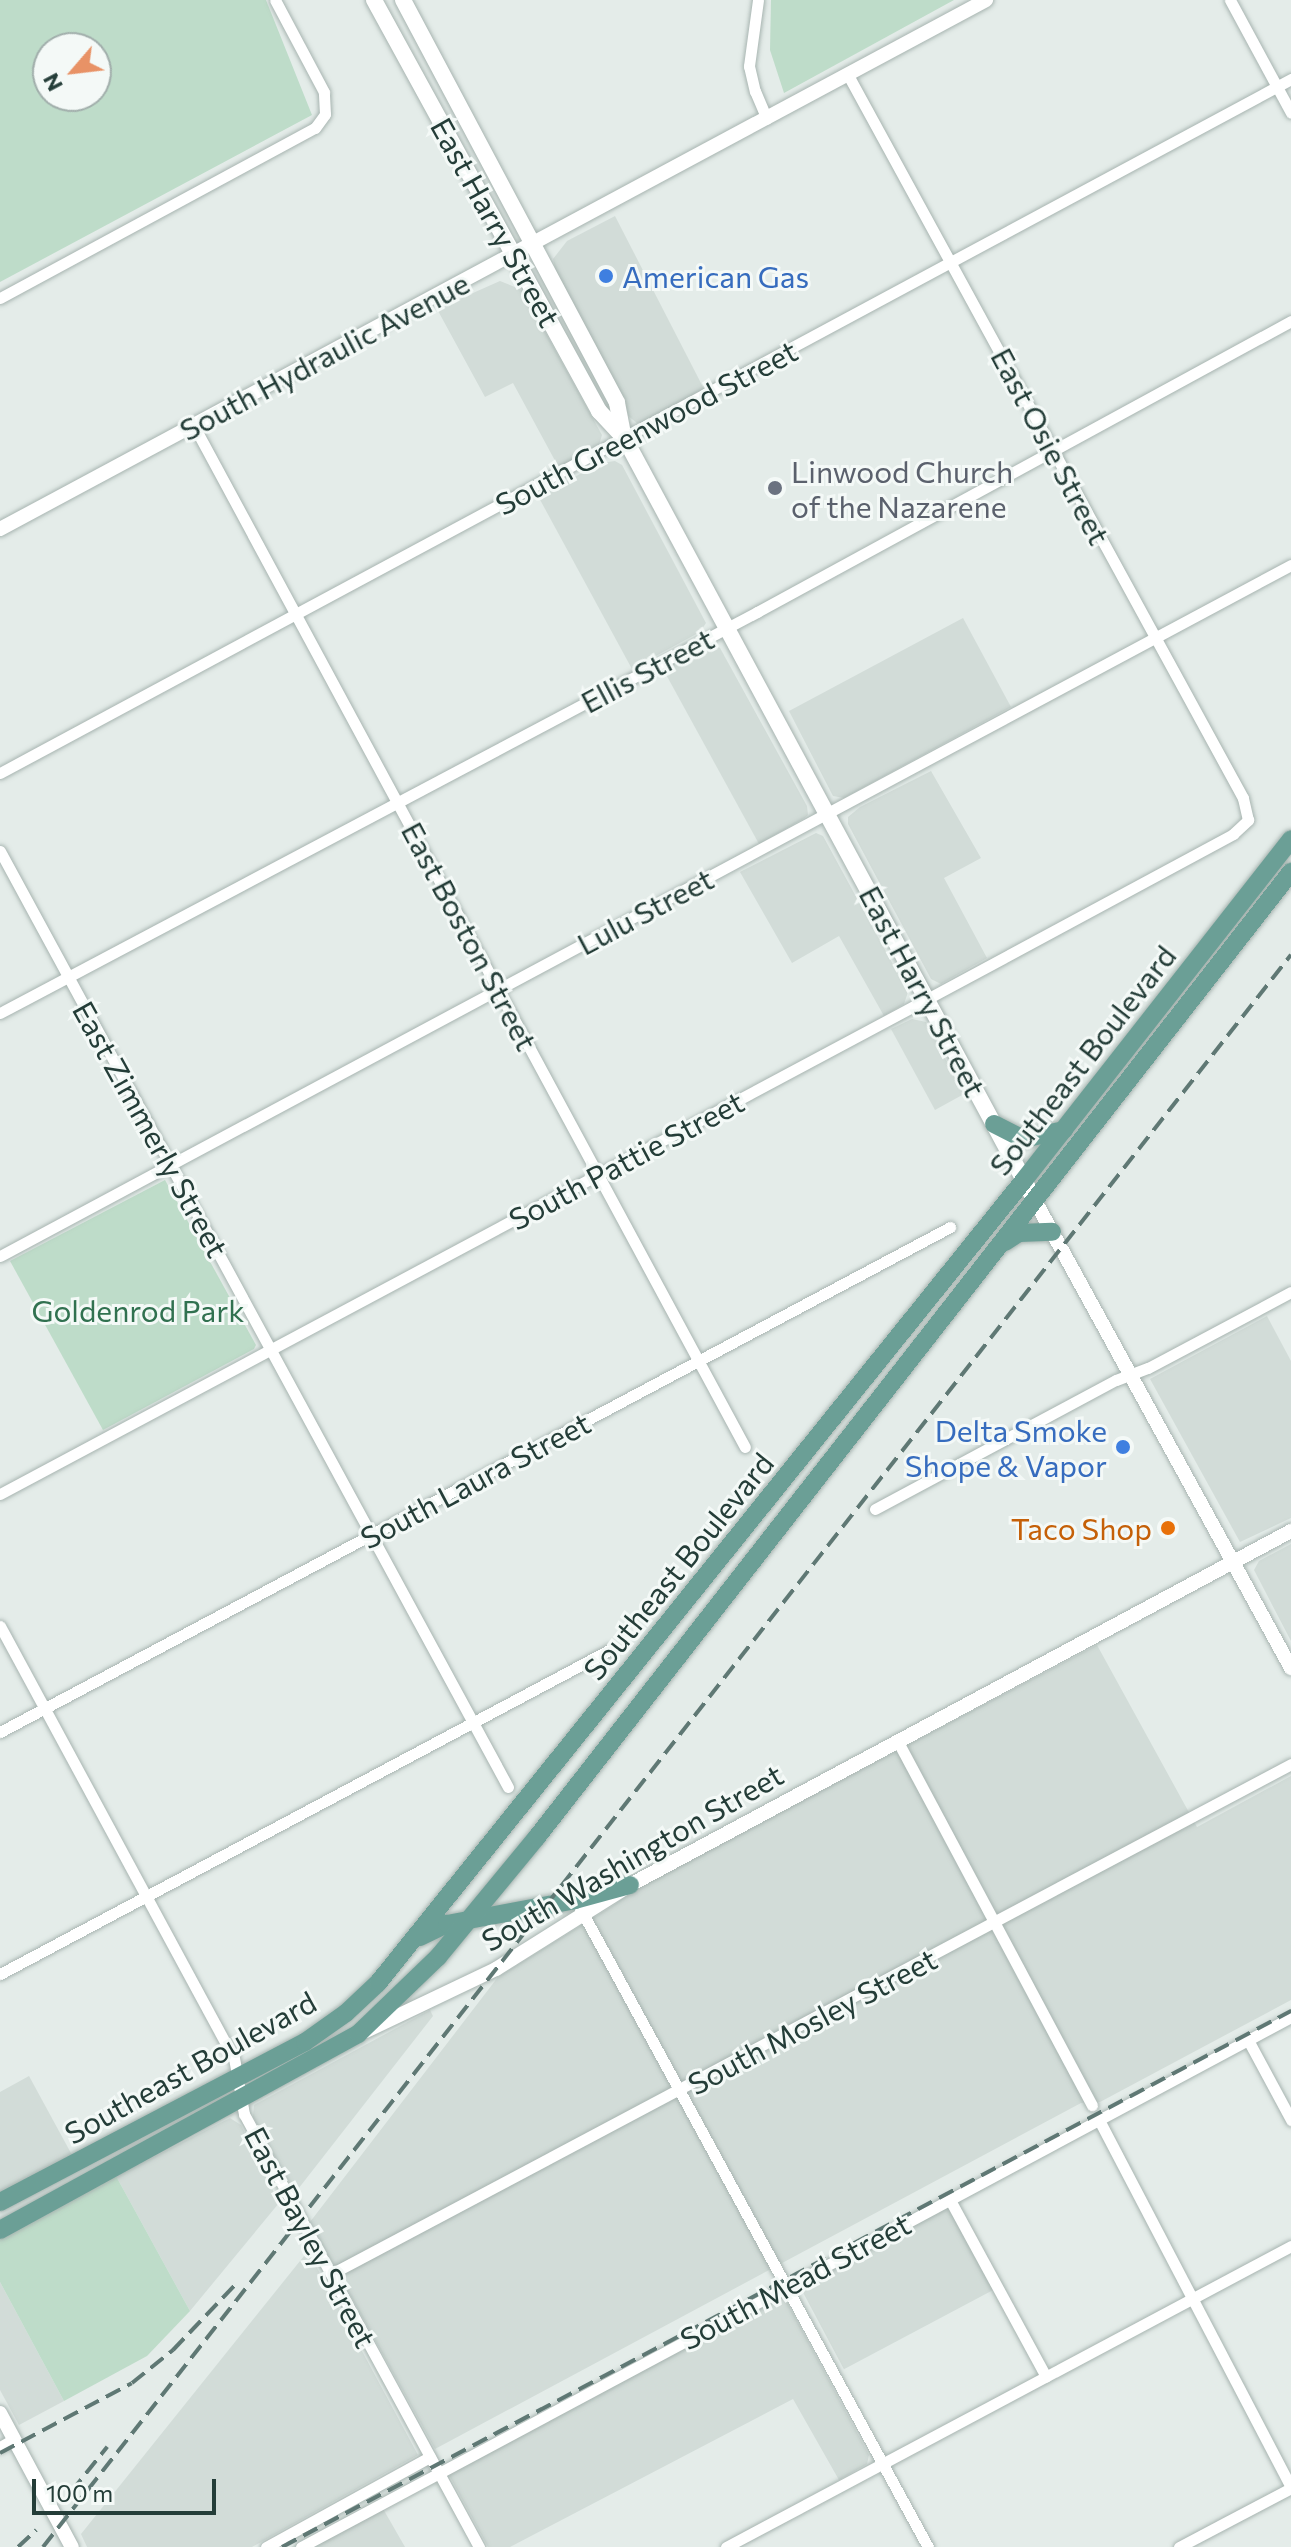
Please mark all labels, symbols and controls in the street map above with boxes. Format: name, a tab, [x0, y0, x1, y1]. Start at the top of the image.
north arrow	[32, 32, 112, 112]
text: N	[36, 69, 68, 96]
street label: East Harry Street	[424, 111, 568, 333]
place label: American Gas	[622, 258, 809, 294]
street label: South Hydraulic Avenue	[173, 264, 475, 448]
marker: American Gas	[597, 267, 615, 285]
street label: South Greenwood Street	[489, 332, 803, 522]
street label: East Osie Street	[984, 342, 1118, 550]
place label: Linwood Church of the Nazarene	[791, 453, 1013, 524]
marker: Linwood Church of the Nazarene	[766, 479, 784, 497]
street label: Ellis Street	[575, 620, 719, 720]
street label: East Boston Street	[395, 816, 545, 1056]
street label: Lulu Street	[571, 860, 719, 962]
street label: East Harry Street	[852, 880, 994, 1102]
street label: Southeast Boulevard	[981, 938, 1183, 1182]
street label: East Zimmerly Street	[66, 995, 236, 1263]
street label: South Pattie Street	[502, 1083, 750, 1237]
park label: Goldenrod Park	[31, 1292, 245, 1328]
street label: South Laura Street	[354, 1404, 596, 1556]
place label: Delta Smoke Shope & Vapor	[905, 1412, 1107, 1482]
marker: Delta Smoke Shope & Vapor	[1114, 1438, 1132, 1456]
street label: Southeast Boulevard	[575, 1445, 781, 1687]
place label: Taco Shop	[1011, 1510, 1152, 1546]
marker: Taco Shop	[1159, 1519, 1177, 1537]
street label: South Washington Street	[475, 1756, 789, 1958]
street label: South Mosley Street	[681, 1940, 943, 2102]
street label: Southeast Boulevard	[58, 1983, 322, 2151]
street label: East Bayley Street	[238, 2121, 384, 2353]
street label: South Mead Street	[674, 2205, 916, 2357]
scale bar	[36, 2463, 220, 2513]
text: 100 m	[46, 2478, 113, 2507]

